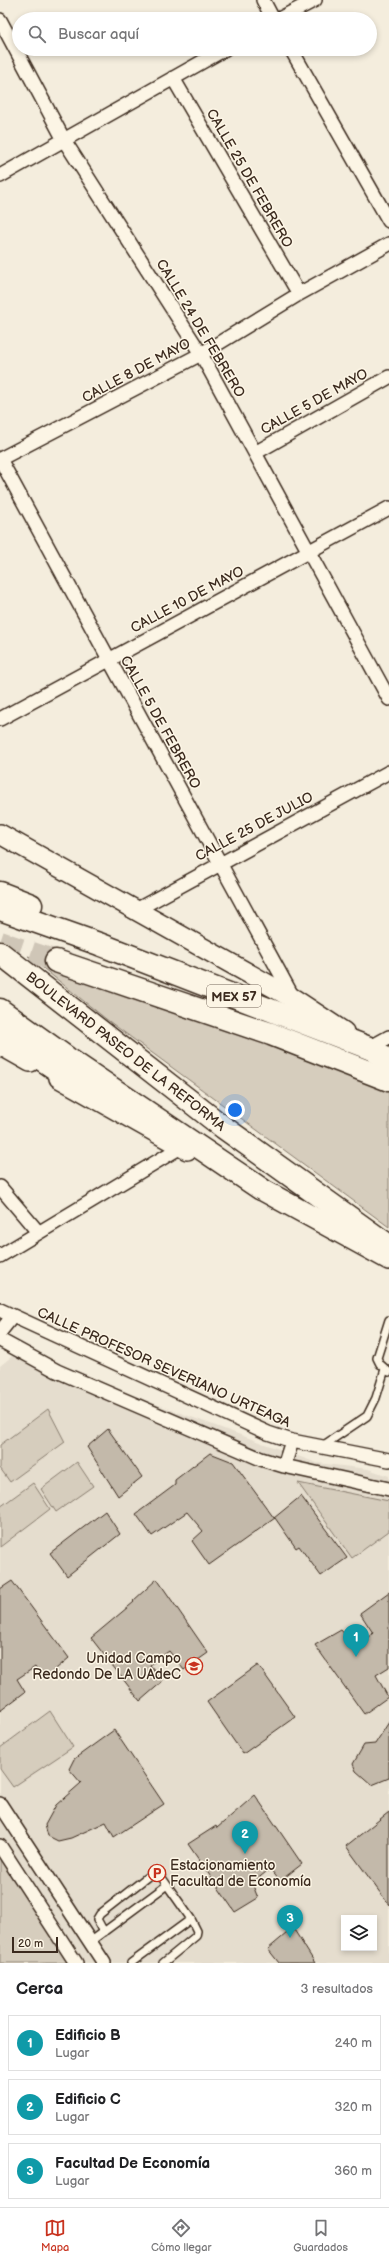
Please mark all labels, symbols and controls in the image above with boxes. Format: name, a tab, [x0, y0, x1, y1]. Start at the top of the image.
search box	[12, 12, 377, 56]
icon: search	[26, 23, 48, 45]
text: Buscar aquí	[58, 25, 139, 44]
street label: CALLE 25 DE FEBRERO	[203, 106, 297, 251]
street label: CALLE 24 DE FEBRERO	[153, 256, 249, 401]
street label: CALLE 8 DE MAYO	[79, 335, 194, 406]
street label: CALLE 5 DE MAYO	[258, 365, 371, 438]
street label: CALLE 10 DE MAYO	[128, 562, 247, 636]
street label: CALLE 5 DE FEBRERO	[117, 653, 204, 792]
street label: CALLE 25 DE JULIO	[192, 788, 316, 865]
street label: BOULEVARD PASEO DE LA REFORMA	[23, 968, 229, 1135]
road number: MEX 57	[207, 985, 261, 1007]
your location	[225, 1100, 245, 1120]
street label: CALLE PROFESOR SEVERIANO URTEAGA	[35, 1304, 293, 1431]
pin: 1	[343, 1624, 369, 1657]
place label: Unidad Campo Redondo De LA UAdeC	[32, 1650, 181, 1683]
school or university icon: Unidad Campo Redondo De LA UAdeC	[184, 1656, 204, 1676]
pin: 2	[232, 1821, 258, 1854]
place label: Estacionamiento Facultad de Economía	[170, 1857, 311, 1890]
parking icon: Estacionamiento Facultad de Economía	[147, 1863, 167, 1883]
pin: 3	[277, 1905, 303, 1938]
map controls	[341, 1915, 377, 1951]
button: layers	[341, 1915, 377, 1951]
scale bar	[12, 1935, 58, 1954]
text: 20 m	[18, 1937, 43, 1950]
text: Cerca	[16, 1979, 63, 1999]
text: 3 resultados	[301, 1981, 373, 1997]
text: Edificio B	[55, 2026, 121, 2045]
text: 1	[27, 2035, 33, 2051]
text: 240 m	[335, 2035, 372, 2051]
text: Lugar	[55, 2045, 89, 2061]
text: Edificio C	[55, 2090, 121, 2109]
text: 2	[26, 2099, 34, 2115]
text: 320 m	[334, 2099, 372, 2115]
text: Lugar	[55, 2109, 89, 2125]
text: Facultad De Economía	[55, 2154, 210, 2173]
text: 3	[26, 2163, 34, 2179]
text: 360 m	[334, 2163, 372, 2179]
text: Lugar	[55, 2173, 89, 2189]
tab: Mapa	[41, 2217, 69, 2254]
tab: Cómo llegar	[151, 2217, 211, 2254]
tab: Guardados	[293, 2217, 348, 2254]

